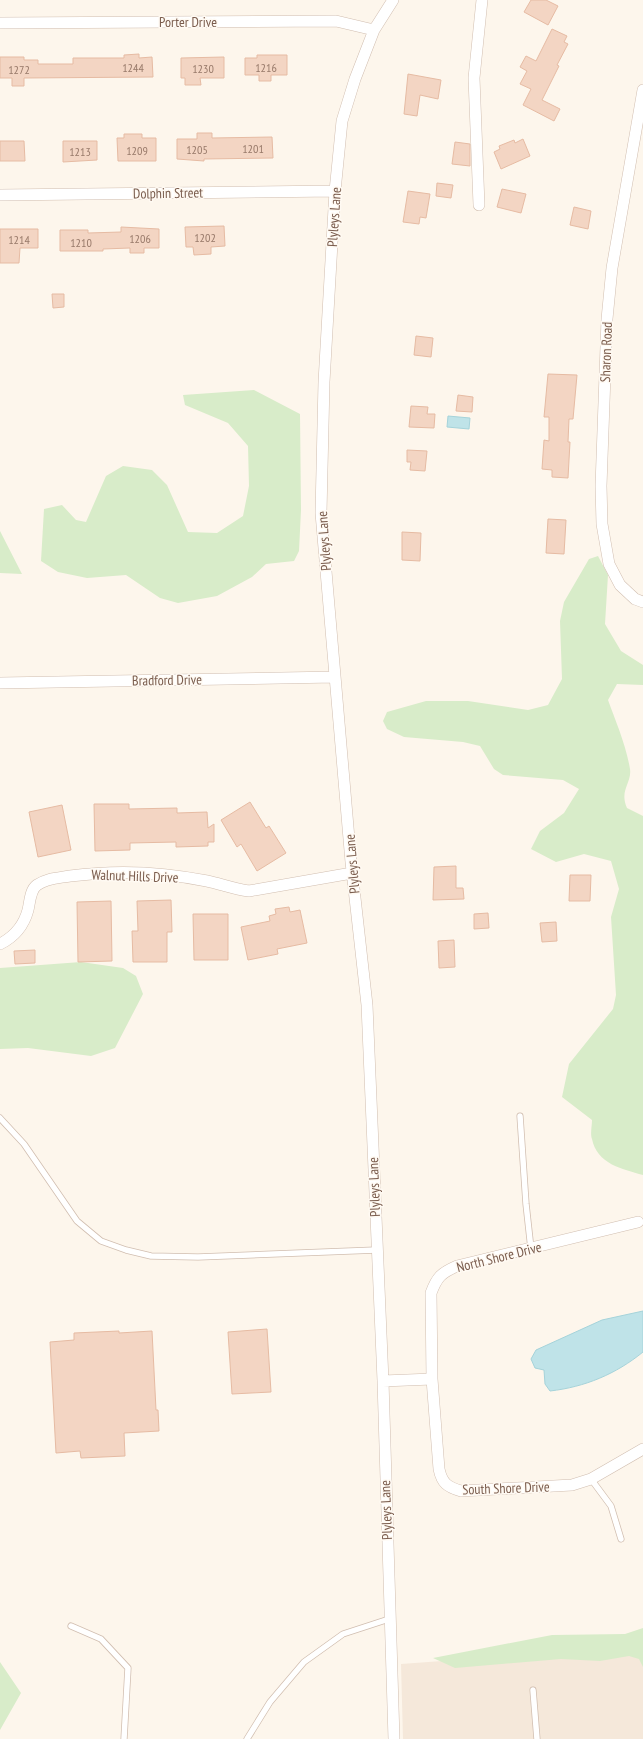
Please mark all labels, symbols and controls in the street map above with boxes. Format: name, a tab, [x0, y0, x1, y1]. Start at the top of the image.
street label: Porter Drive	[159, 13, 217, 31]
house number: 1244	[122, 60, 144, 75]
house number: 1216	[255, 60, 277, 75]
house number: 1230	[192, 61, 214, 76]
house number: 1272	[8, 62, 30, 77]
house number: 1201	[242, 141, 264, 156]
house number: 1205	[186, 142, 208, 157]
house number: 1209	[126, 143, 148, 158]
house number: 1213	[69, 144, 91, 159]
street label: Dolphin Street	[133, 183, 203, 203]
street label: Plyleys Lane	[323, 186, 345, 247]
house number: 1202	[194, 230, 216, 245]
house number: 1206	[129, 231, 151, 246]
house number: 1214	[8, 232, 30, 247]
house number: 1210	[70, 235, 92, 250]
street label: Sharon Road	[596, 321, 616, 383]
street label: Plyleys Lane	[313, 510, 335, 571]
street label: Bradford Drive	[132, 670, 202, 690]
street label: Plyleys Lane	[340, 833, 364, 895]
street label: Walnut Hills Drive	[91, 865, 179, 887]
street label: Plyleys Lane	[364, 1157, 384, 1217]
street label: North Shore Drive	[455, 1238, 544, 1276]
street label: South Shore Drive	[462, 1477, 550, 1499]
street label: Plyleys Lane	[376, 1480, 396, 1540]

